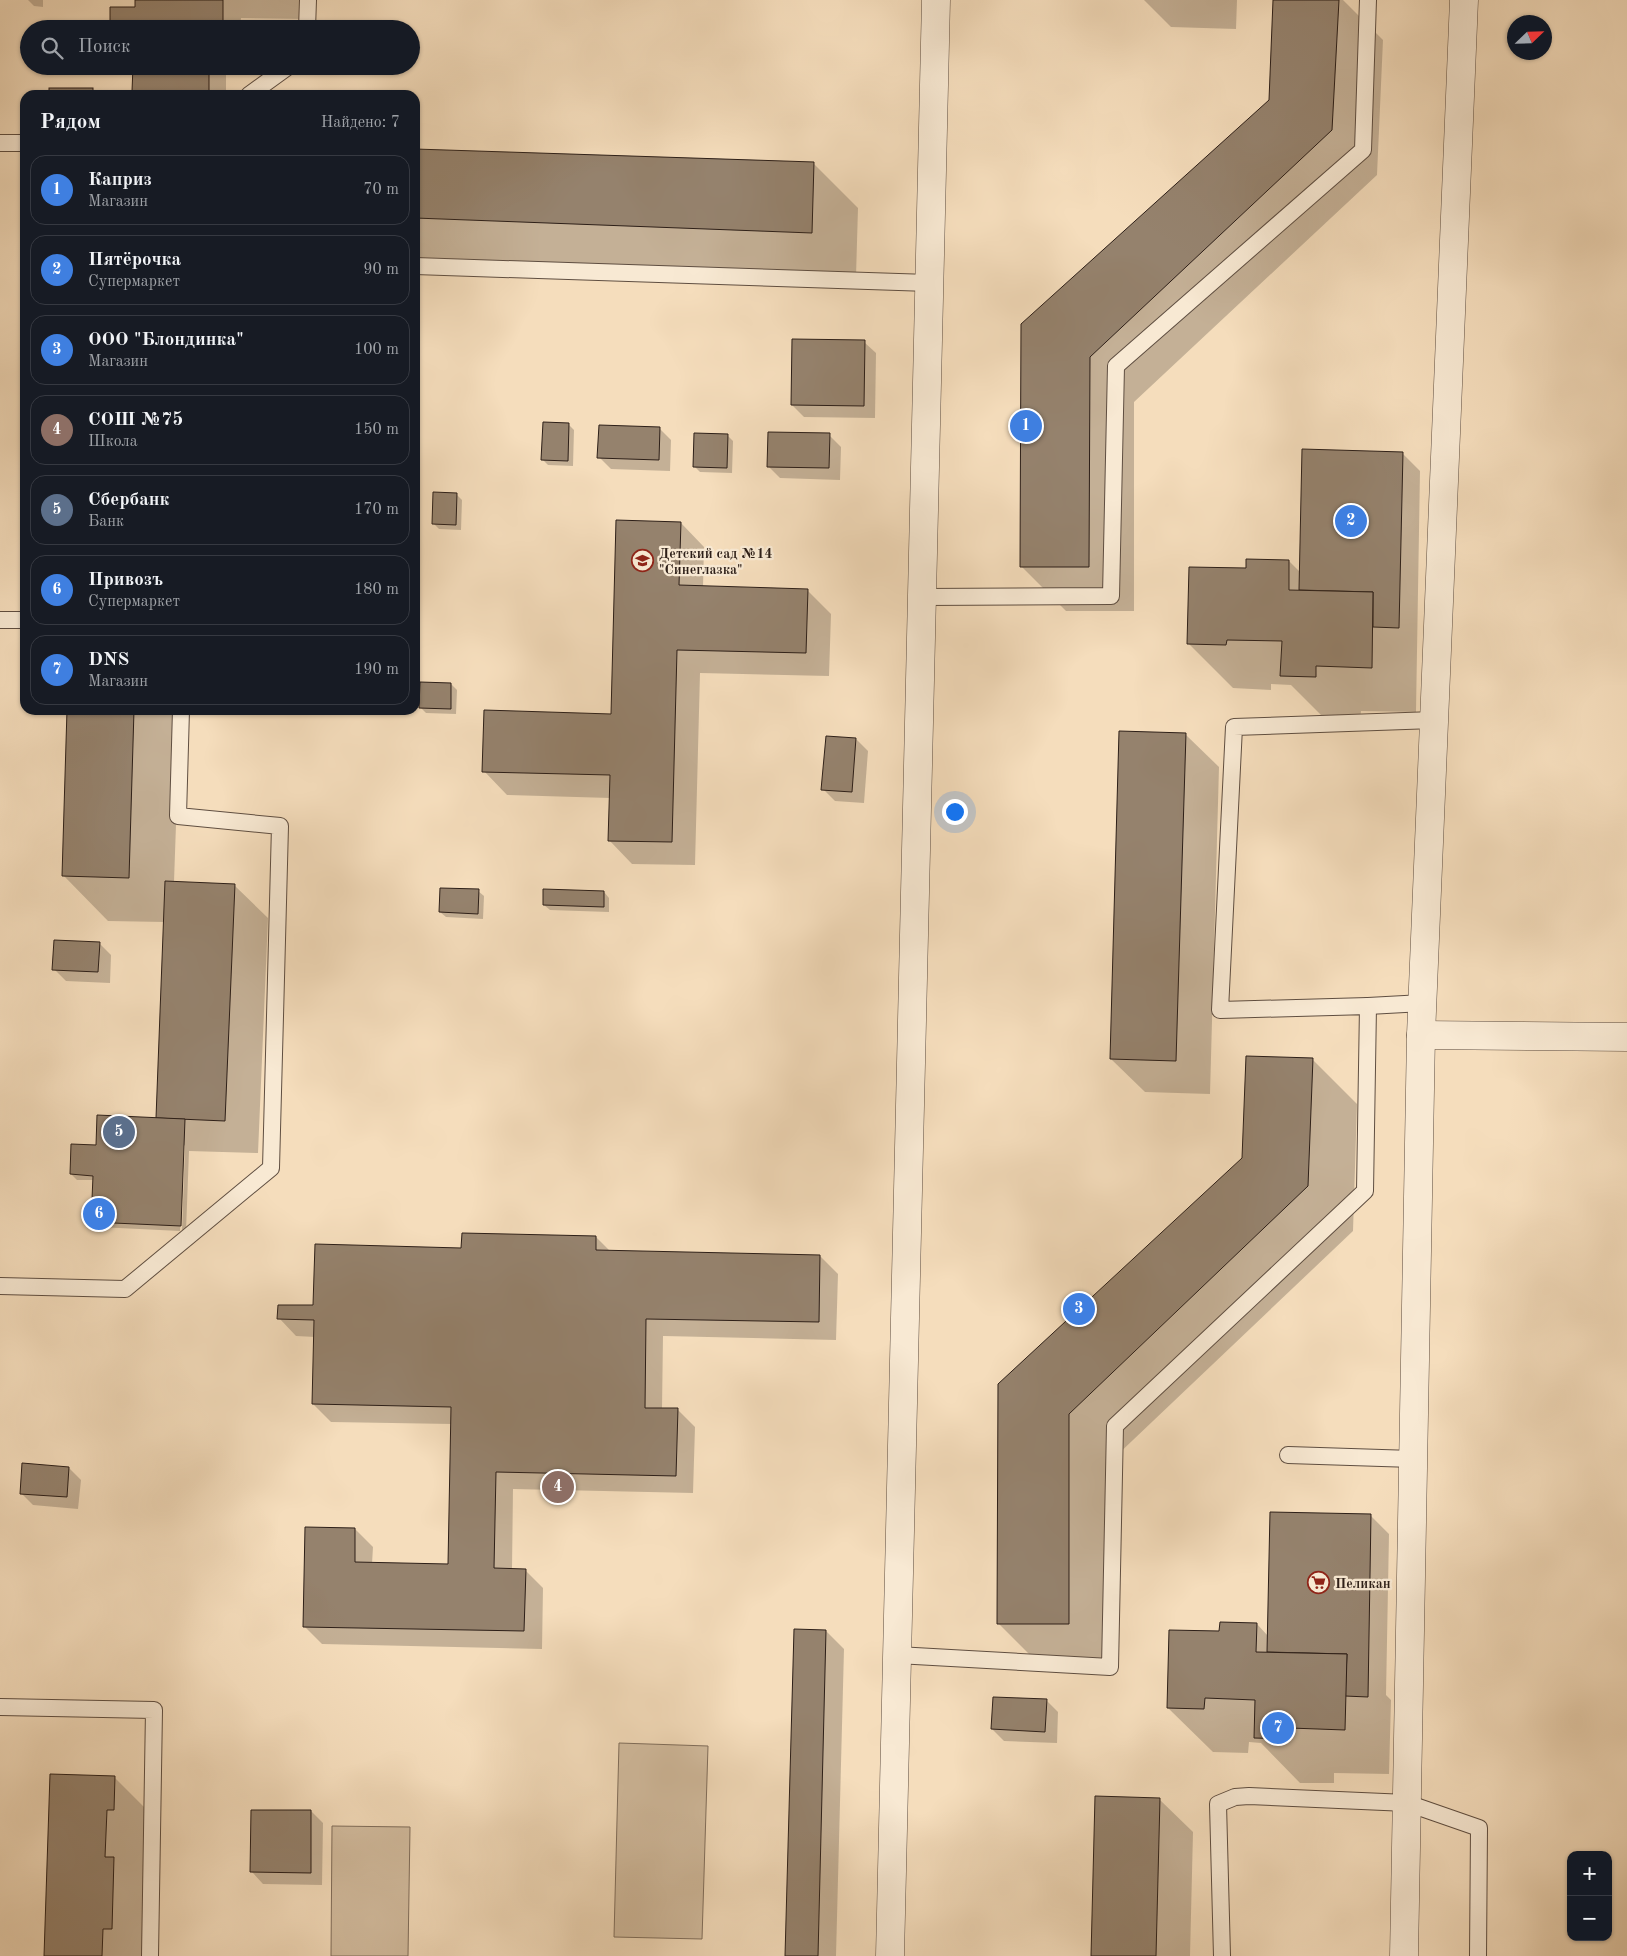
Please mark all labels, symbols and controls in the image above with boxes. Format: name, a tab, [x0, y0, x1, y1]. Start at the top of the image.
north arrow	[1507, 15, 1552, 60]
search box	[20, 20, 420, 75]
icon: search	[38, 34, 66, 62]
text: Поиск	[78, 38, 130, 57]
text: Рядом	[40, 112, 101, 133]
text: Найдено: 7	[321, 115, 400, 131]
text: Каприз	[88, 171, 152, 190]
text: 1	[52, 182, 62, 198]
text: 70 m	[363, 182, 399, 198]
text: Магазин	[88, 194, 148, 210]
text: Пятёрочка	[88, 251, 181, 270]
text: 2	[52, 262, 62, 278]
text: 90 m	[363, 262, 399, 278]
text: Супермаркет	[88, 274, 180, 290]
text: ООО "Блондинка"	[88, 331, 244, 350]
text: 3	[52, 342, 62, 358]
text: 100 m	[354, 342, 399, 358]
text: Магазин	[88, 354, 148, 370]
pin: 1	[1010, 407, 1042, 445]
text: СОШ №75	[88, 411, 183, 430]
text: 4	[52, 422, 62, 438]
text: 150 m	[354, 422, 399, 438]
text: Школа	[88, 434, 138, 450]
text: Сбербанк	[88, 491, 170, 510]
text: 5	[52, 502, 62, 518]
text: 170 m	[354, 502, 399, 518]
pin: 2	[1335, 502, 1367, 540]
text: Банк	[88, 514, 124, 530]
place label: Детский сад №14 "Синеглазка"	[659, 547, 773, 577]
school or university icon: Детский сад №14 "Синеглазка"	[631, 549, 655, 573]
text: Привозъ	[88, 571, 163, 590]
text: 6	[52, 582, 62, 598]
text: 180 m	[354, 582, 399, 598]
text: Супермаркет	[88, 594, 180, 610]
text: DNS	[88, 651, 129, 670]
text: 7	[52, 662, 62, 678]
text: 190 m	[354, 662, 399, 678]
text: Магазин	[88, 674, 148, 690]
your location	[942, 799, 968, 825]
pin: 5	[103, 1113, 135, 1151]
pin: 6	[83, 1195, 115, 1233]
pin: 3	[1063, 1290, 1095, 1328]
pin: 4	[542, 1468, 574, 1506]
supermarket icon: Пеликан	[1307, 1571, 1331, 1595]
place label: Пеликан	[1335, 1577, 1391, 1591]
pin: 7	[1262, 1709, 1294, 1747]
map controls	[1567, 1851, 1612, 1941]
button: +	[1567, 1851, 1612, 1896]
button: −	[1567, 1896, 1612, 1941]

